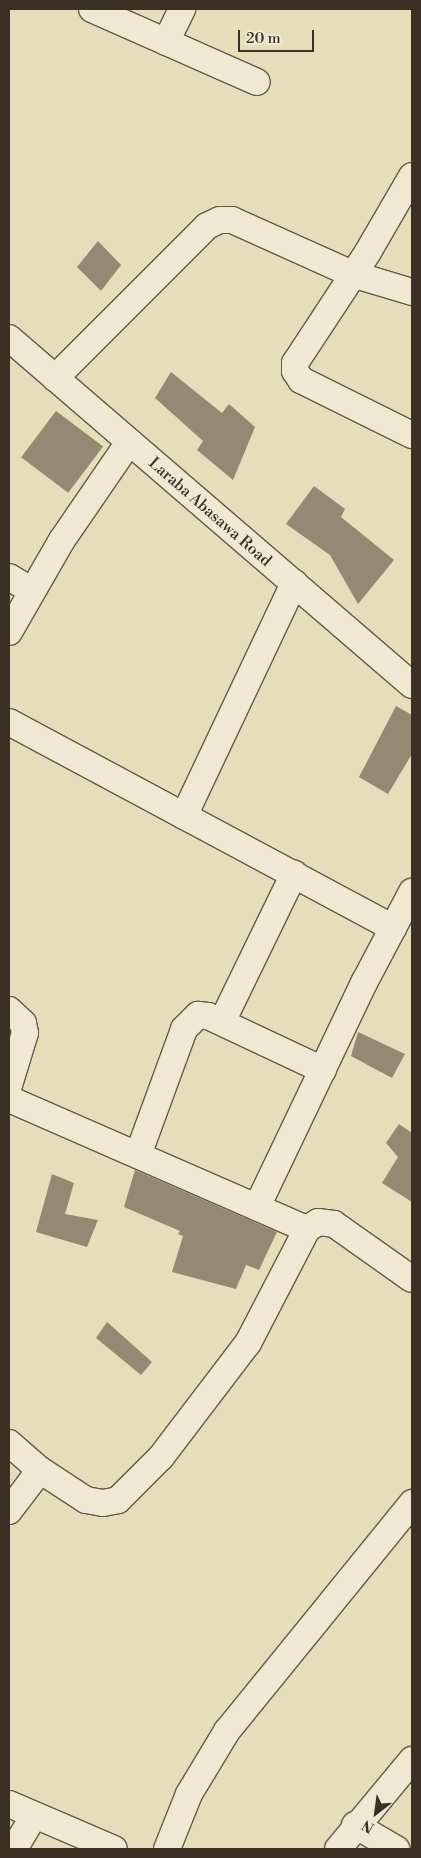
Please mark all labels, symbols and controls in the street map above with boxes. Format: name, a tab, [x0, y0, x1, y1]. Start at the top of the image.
scale bar	[241, 20, 317, 52]
text: 20 m	[246, 29, 281, 48]
street label: Laraba Abasawa Road	[145, 453, 275, 571]
north arrow	[351, 1788, 401, 1838]
text: N	[359, 1815, 378, 1837]

